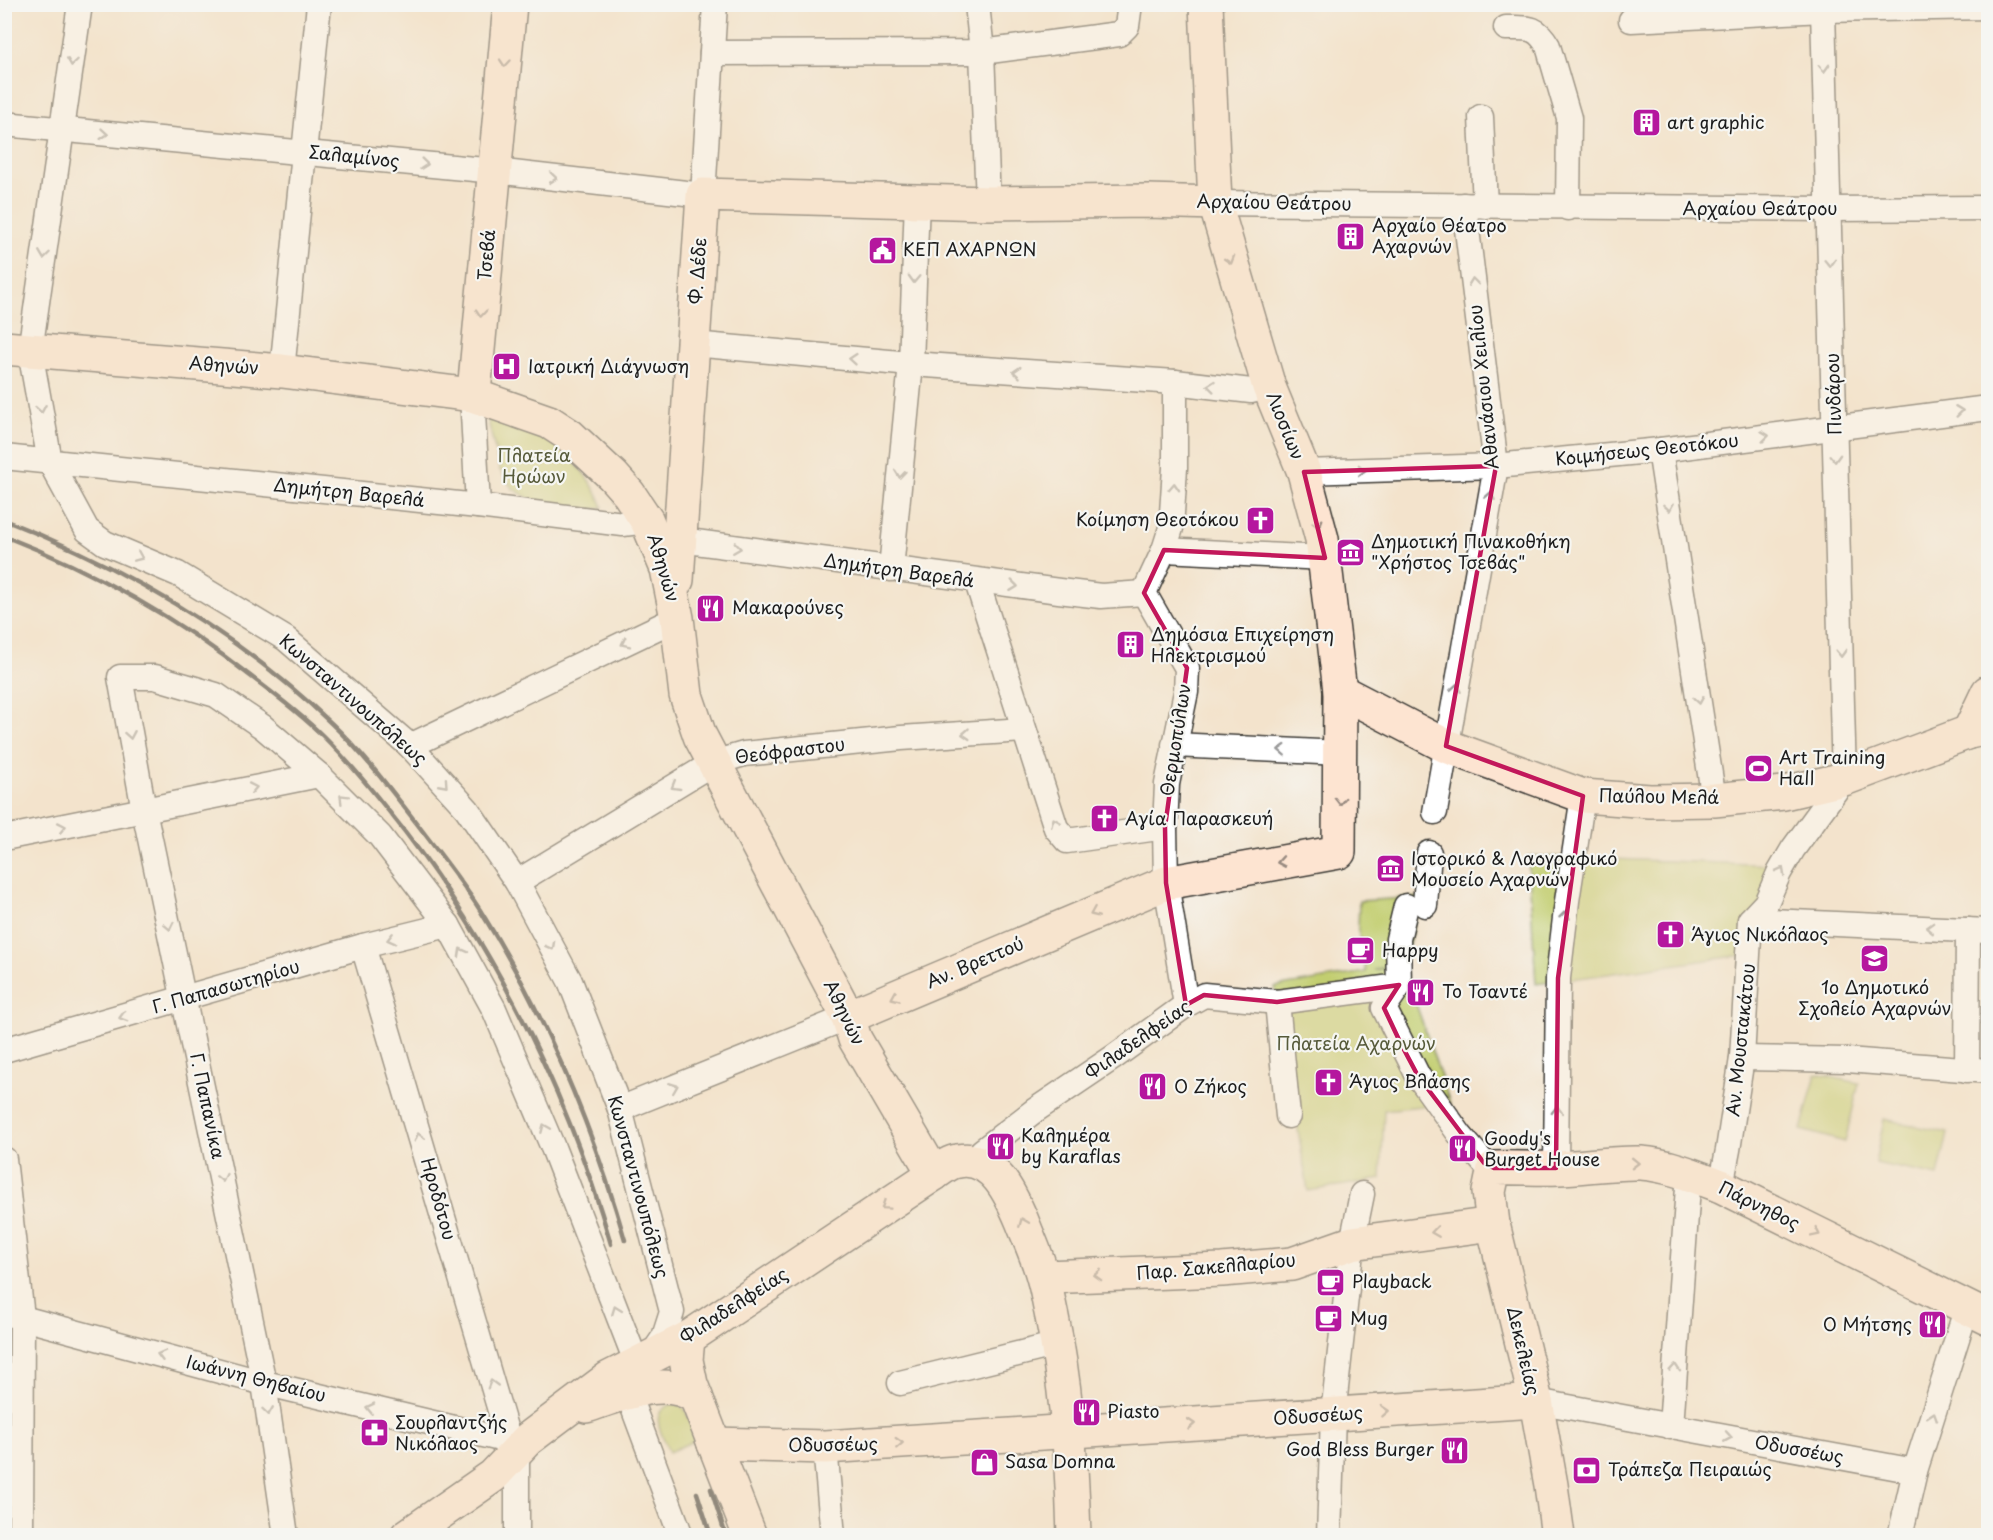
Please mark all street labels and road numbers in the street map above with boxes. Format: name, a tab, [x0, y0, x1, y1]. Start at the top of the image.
street label: Σαλαμίνος	[308, 137, 401, 174]
street label: Αρχαίου Θεάτρου	[1196, 187, 1352, 216]
street label: Αρχαίου Θεάτρου	[1682, 194, 1838, 221]
street label: Τσεβά	[470, 228, 501, 281]
street label: Φ. Δέδε	[681, 236, 712, 305]
street label: Αθανάσιου Χειλίου	[1460, 303, 1505, 471]
street label: Αθηνών	[188, 349, 260, 380]
street label: Πινδάρου	[1818, 353, 1847, 436]
street label: Λιοσίων	[1260, 387, 1312, 464]
street label: Κοιμήσεως Θεοτόκου	[1554, 425, 1740, 472]
street label: Δημήτρη Βαρελά	[272, 470, 426, 513]
street label: Αθηνών	[641, 530, 688, 605]
street label: Δημήτρη Βαρελά	[822, 546, 976, 593]
street label: Κωνσταντινουπόλεως	[274, 627, 434, 771]
street label: Θερμοπύλων	[1152, 682, 1197, 798]
street label: Θεόφραστου	[733, 729, 846, 770]
street label: Παύλου Μελά	[1599, 781, 1720, 810]
street label: Αν. Βρεττού	[921, 929, 1028, 994]
street label: Γ. Παπασωτηρίου	[149, 952, 302, 1020]
street label: Αν. Μουστακάτου	[1718, 962, 1761, 1118]
street label: Αθηνών	[818, 975, 873, 1050]
street label: Φιλαδελφείας	[1079, 992, 1196, 1085]
street label: Γ. Παπανίκα	[184, 1050, 233, 1161]
street label: Κωνσταντινουπόλεως	[602, 1092, 677, 1281]
street label: Ηροδότου	[415, 1154, 464, 1243]
street label: Πάρνηθος	[1715, 1173, 1805, 1236]
street label: Παρ. Σακελλαρίου	[1135, 1245, 1297, 1286]
street label: Φιλαδελφείας	[674, 1260, 792, 1350]
street label: Δεκελείας	[1501, 1304, 1548, 1398]
street label: Ιωάννη Θηβαίου	[184, 1347, 329, 1408]
street label: Οδυσσέως	[1272, 1398, 1364, 1431]
street label: Οδυσσέως	[1753, 1427, 1846, 1470]
street label: Οδυσσέως	[788, 1429, 878, 1458]

